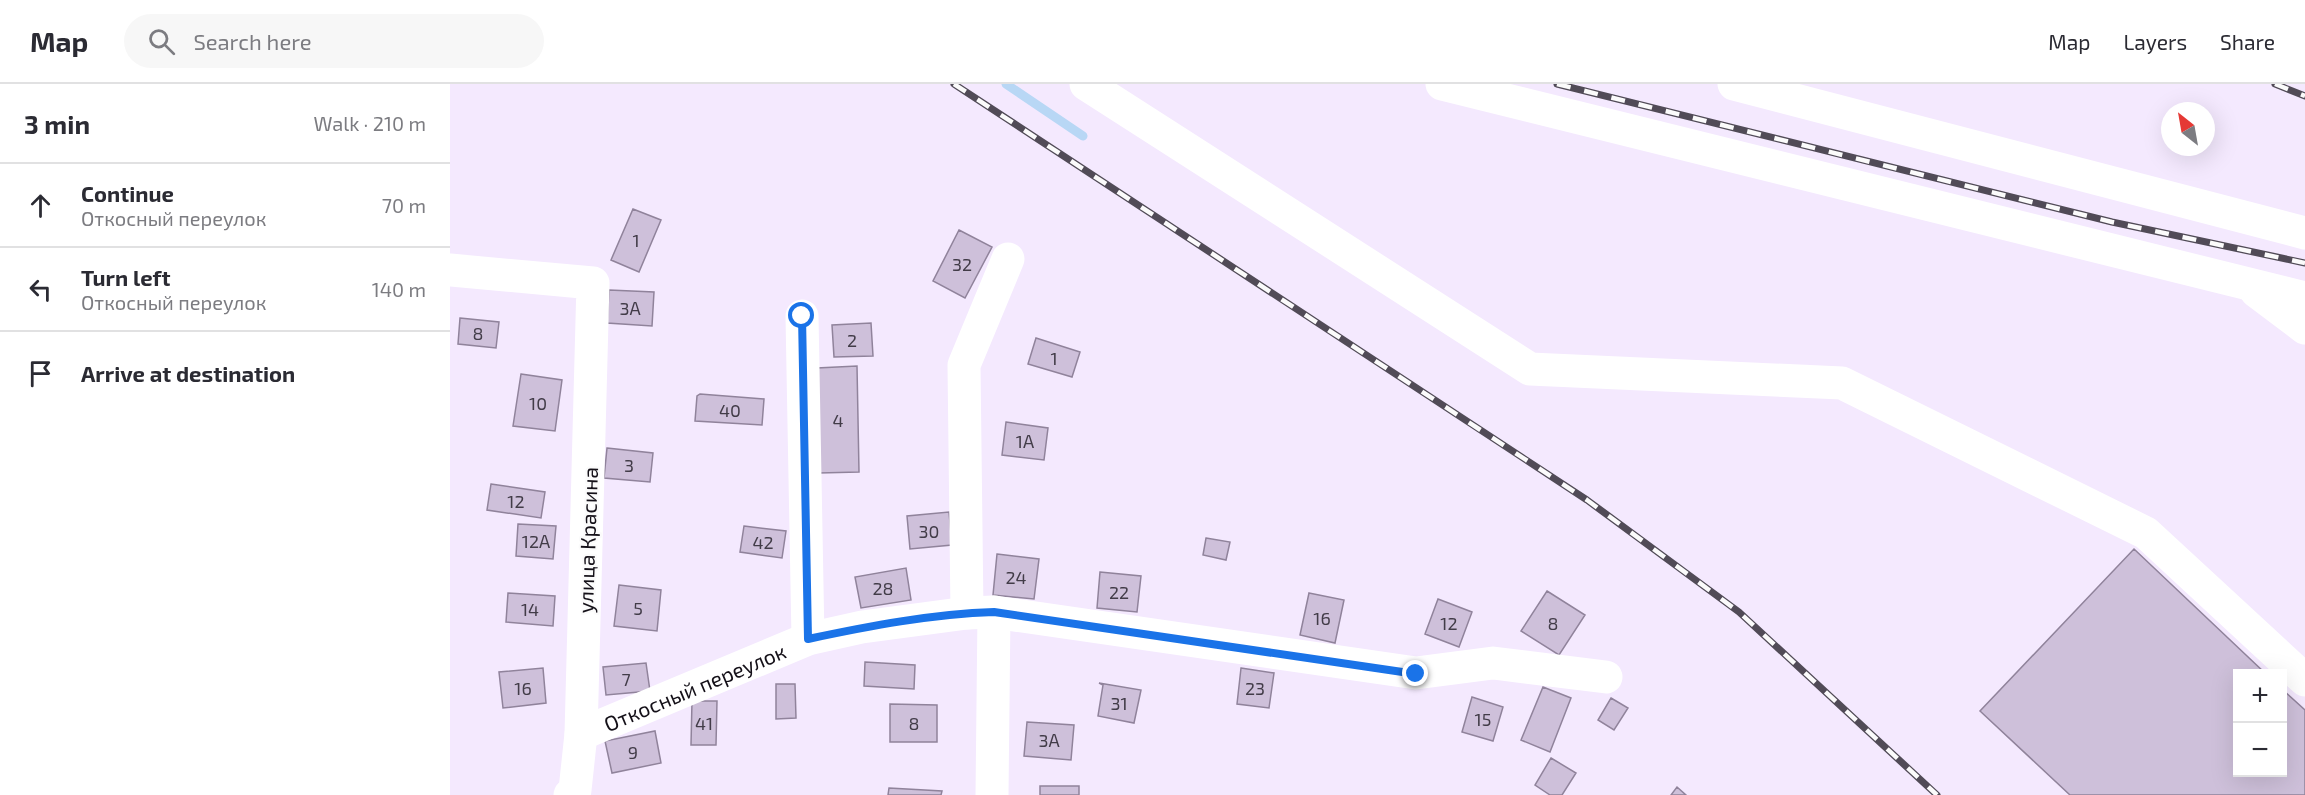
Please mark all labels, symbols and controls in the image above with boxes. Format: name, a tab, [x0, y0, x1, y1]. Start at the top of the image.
search box	[124, 14, 544, 68]
text: Map	[30, 24, 88, 58]
icon: search	[145, 25, 178, 58]
text: Search here	[193, 28, 312, 54]
text: Map	[2048, 29, 2090, 54]
text: Layers	[2123, 29, 2187, 54]
text: Share	[2220, 29, 2275, 54]
north arrow	[2161, 102, 2215, 156]
text: 3 min	[24, 108, 90, 139]
text: Walk · 210 m	[314, 111, 426, 135]
text: Continue	[81, 180, 174, 206]
icon: ahead	[24, 189, 57, 222]
text: 70 m	[382, 193, 426, 217]
text: Откосный переулок	[81, 206, 266, 230]
house number: 1	[632, 229, 640, 251]
house number: 32	[952, 253, 972, 275]
text: Turn left	[81, 264, 170, 290]
icon: left	[24, 273, 57, 306]
text: 140 m	[372, 277, 426, 301]
text: Откосный переулок	[81, 290, 266, 314]
house number: 3А	[619, 297, 641, 319]
route start	[788, 302, 814, 328]
house number: 8	[473, 322, 483, 344]
house number: 2	[847, 329, 857, 351]
house number: 1	[1050, 347, 1058, 369]
icon: arrive	[24, 357, 57, 390]
text: Arrive at destination	[81, 360, 295, 386]
house number: 10	[529, 392, 547, 414]
house number: 40	[719, 399, 741, 421]
house number: 4	[832, 409, 844, 431]
house number: 1А	[1016, 430, 1035, 452]
house number: 3	[624, 454, 634, 476]
street label: улица Красина	[572, 466, 603, 614]
house number: 12	[507, 490, 525, 512]
house number: 30	[919, 520, 939, 542]
house number: 12А	[522, 530, 551, 552]
house number: 42	[752, 531, 774, 553]
house number: 24	[1005, 566, 1027, 588]
house number: 28	[872, 577, 894, 599]
house number: 22	[1109, 581, 1129, 603]
house number: 5	[633, 597, 643, 619]
house number: 14	[521, 598, 539, 620]
house number: 16	[1313, 607, 1331, 629]
house number: 12	[1440, 612, 1458, 634]
house number: 8	[1548, 612, 1558, 634]
street label: Откосный переулок	[600, 637, 789, 736]
route end	[1402, 660, 1428, 686]
house number: 7	[621, 668, 631, 690]
map controls	[2233, 669, 2287, 777]
button: +	[2233, 669, 2287, 723]
house number: 16	[514, 677, 532, 699]
house number: 23	[1245, 677, 1265, 699]
house number: 31	[1110, 692, 1128, 714]
house number: 15	[1475, 708, 1491, 730]
house number: 41	[695, 712, 713, 734]
house number: 8	[909, 712, 919, 734]
button: −	[2233, 723, 2287, 777]
house number: 3А	[1038, 729, 1060, 751]
house number: 9	[628, 741, 638, 763]

